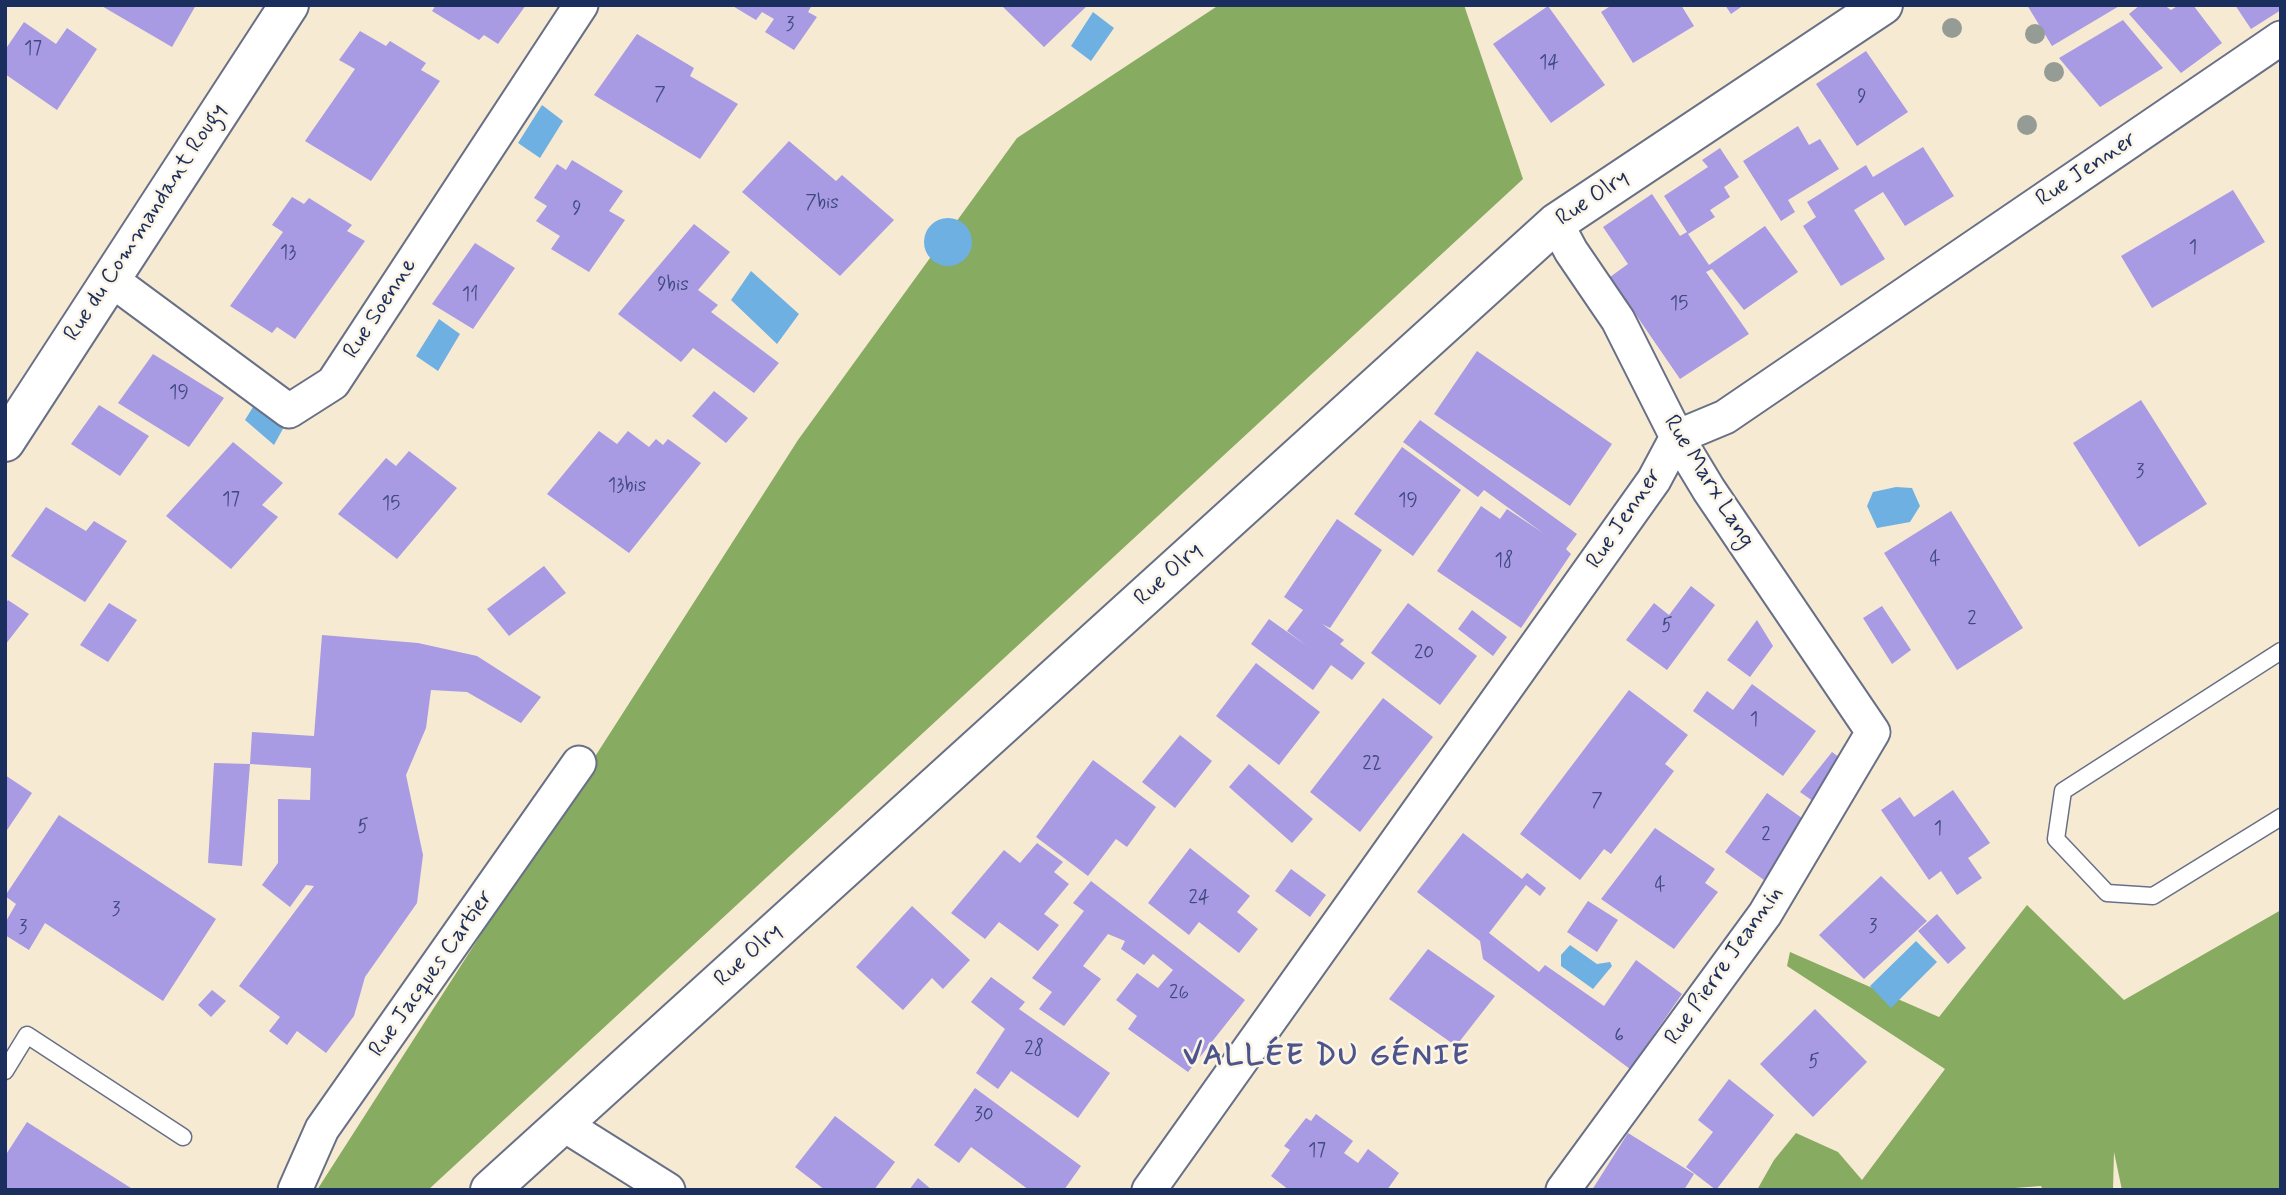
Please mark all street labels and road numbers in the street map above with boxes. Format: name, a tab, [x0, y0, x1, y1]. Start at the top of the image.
street label: Rue du Commandant Rougy	[59, 99, 233, 347]
street label: Rue Jenner	[2031, 126, 2143, 214]
street label: Rue Olry	[1551, 165, 1635, 233]
street label: Rue Soenne	[338, 254, 424, 364]
street label: Rue Marx Lang	[1656, 411, 1760, 553]
street label: Rue Jenner	[1581, 463, 1669, 575]
street label: Rue Olry	[1129, 537, 1209, 613]
street label: Rue Pierre Jeannin	[1660, 881, 1790, 1051]
street label: Rue Jacques Cartier	[364, 885, 500, 1063]
street label: Rue Olry	[709, 918, 789, 994]

